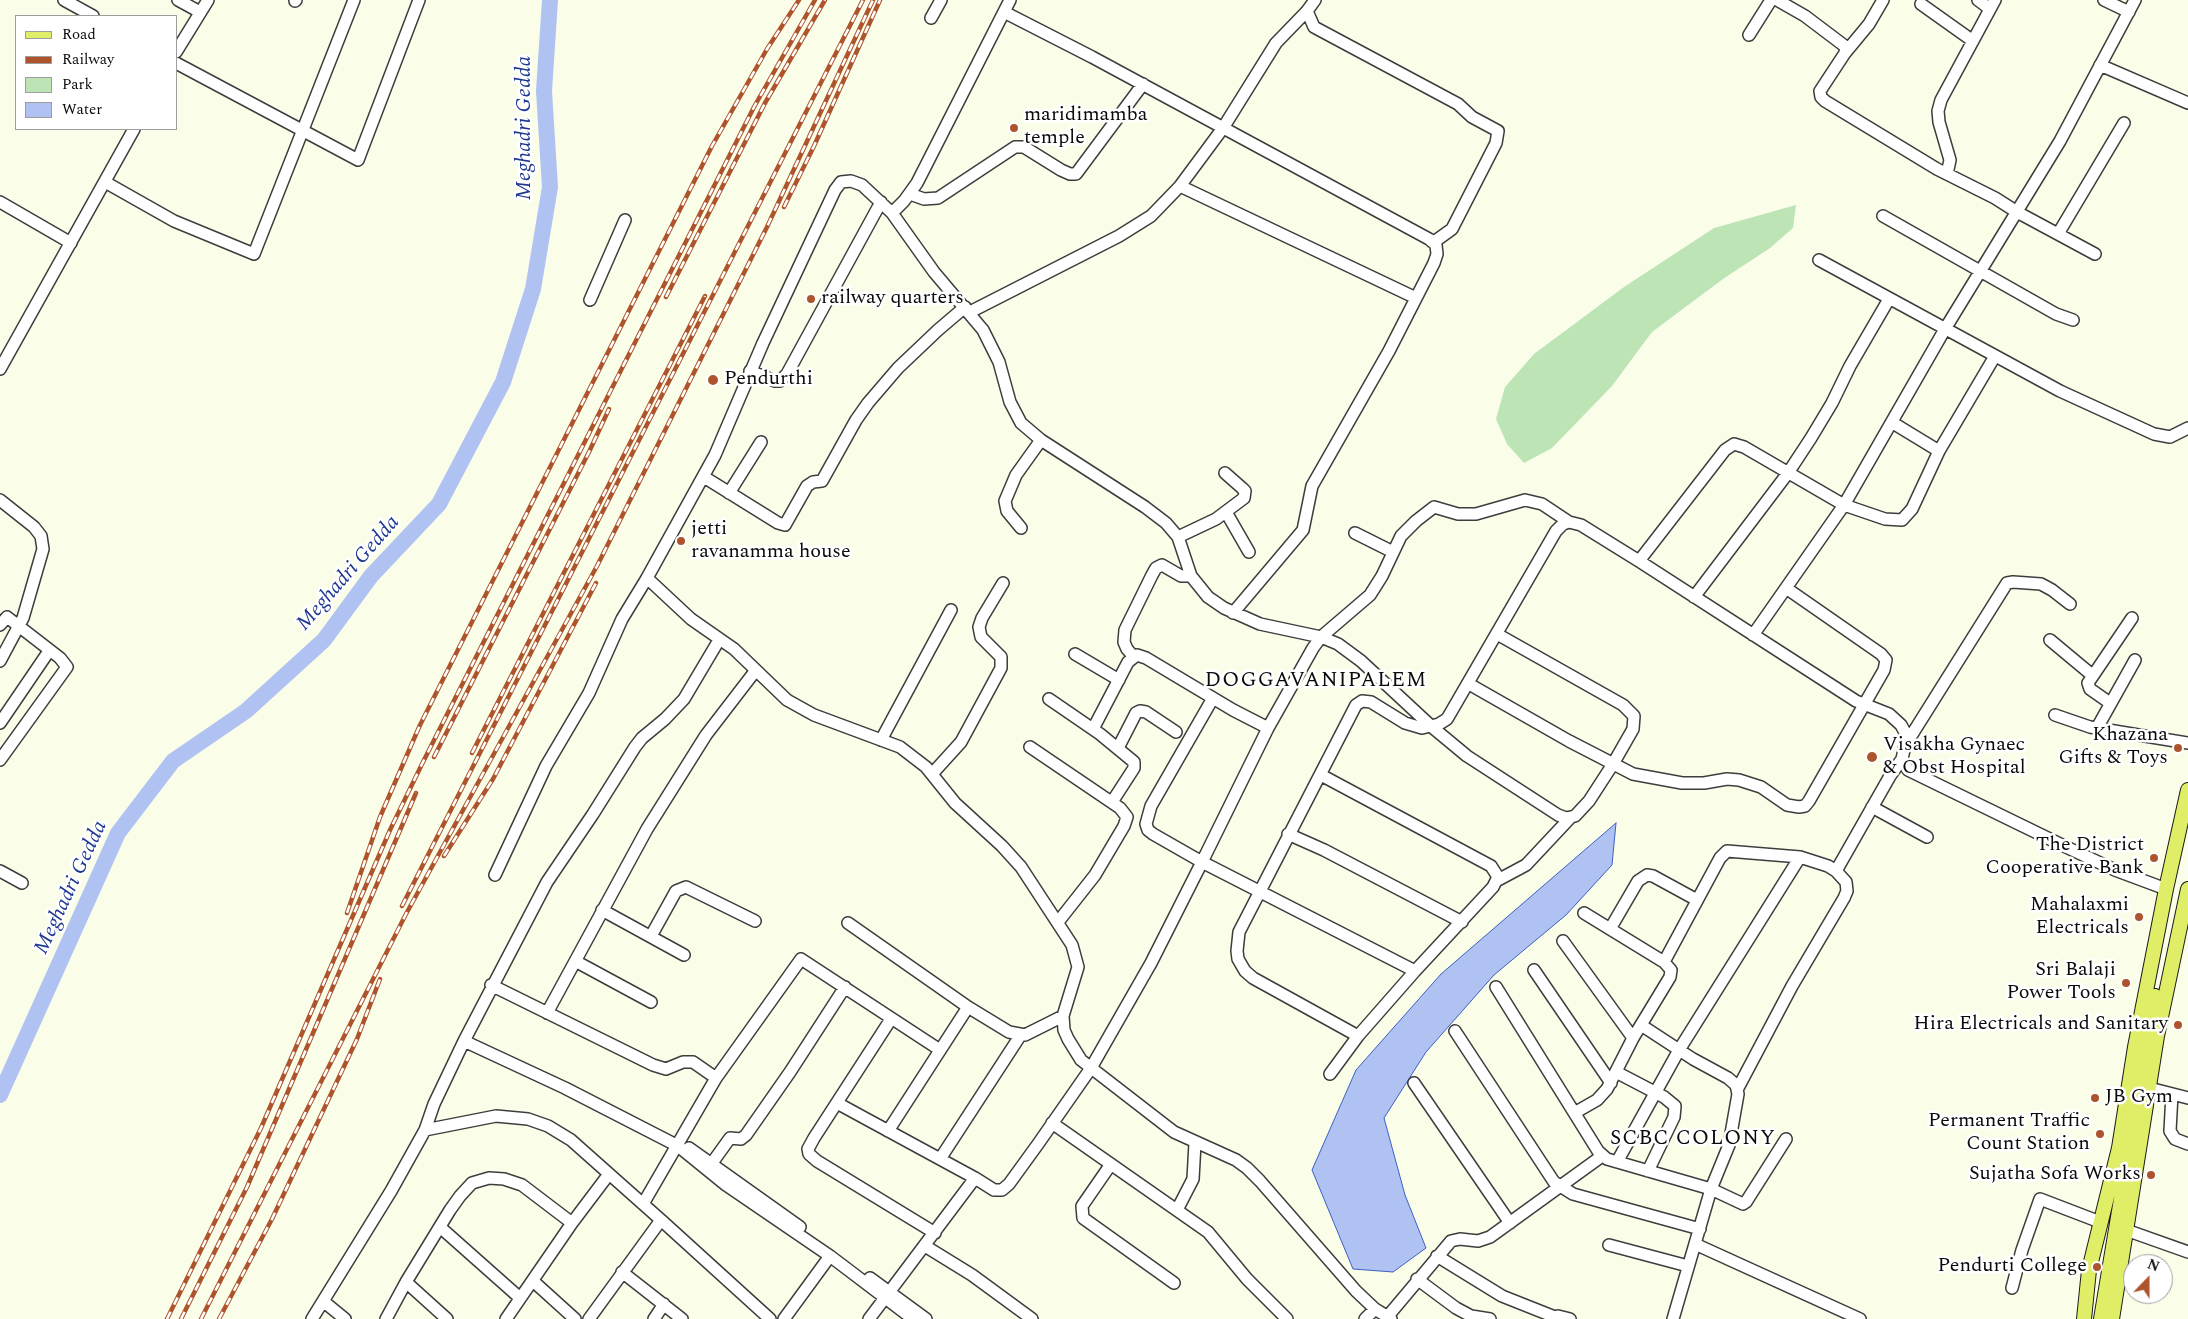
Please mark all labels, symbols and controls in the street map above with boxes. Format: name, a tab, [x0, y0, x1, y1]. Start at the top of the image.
legend	[15, 15, 178, 130]
text: Road	[62, 23, 96, 46]
text: Railway	[62, 48, 114, 71]
water label: Meghadri Gedda	[513, 56, 539, 200]
text: Park	[62, 73, 93, 96]
text: Water	[62, 98, 102, 121]
place label: maridimamba temple	[1024, 104, 1147, 151]
marker: maridimamba temple	[1008, 122, 1020, 134]
place label: railway quarters	[821, 287, 964, 311]
marker: railway quarters	[805, 293, 817, 305]
place label: Pendurthi	[724, 368, 813, 392]
marker: Pendurthi	[706, 373, 720, 387]
water label: Meghadri Gedda	[292, 511, 406, 637]
place label: jetti ravanamma house	[691, 518, 851, 565]
marker: jetti ravanamma house	[675, 535, 687, 547]
district label: DOGGAVANIPALEM	[1203, 669, 1429, 695]
place label: Khazana Gifts & Toys	[2058, 724, 2168, 771]
place label: Visakha Gynaec & Obst Hospital	[1883, 734, 2026, 781]
marker: Khazana Gifts & Toys	[2172, 742, 2184, 754]
marker: Visakha Gynaec & Obst Hospital	[1865, 750, 1879, 764]
water label: Meghadri Gedda	[30, 817, 114, 959]
place label: The District Cooperative Bank	[1985, 834, 2144, 881]
marker: The District Cooperative Bank	[2148, 852, 2160, 864]
place label: Mahalaxmi Electricals	[2030, 894, 2129, 941]
marker: Mahalaxmi Electricals	[2133, 911, 2145, 923]
place label: Sri Balaji Power Tools	[2006, 959, 2116, 1006]
marker: Sri Balaji Power Tools	[2120, 977, 2132, 989]
place label: Hira Electricals and Sanitary	[1914, 1013, 2168, 1037]
marker: Hira Electricals and Sanitary	[2172, 1019, 2184, 1031]
place label: JB Gym	[2105, 1086, 2173, 1110]
marker: JB Gym	[2089, 1092, 2101, 1104]
place label: Permanent Traffic Count Station	[1928, 1110, 2090, 1157]
district label: SCBC COLONY	[1609, 1127, 1777, 1153]
marker: Permanent Traffic Count Station	[2094, 1128, 2106, 1140]
place label: Sujatha Sofa Works	[1969, 1163, 2141, 1187]
marker: Sujatha Sofa Works	[2145, 1169, 2157, 1181]
north arrow	[2123, 1254, 2173, 1304]
text: N	[2144, 1254, 2163, 1277]
place label: Pendurti College	[1937, 1255, 2087, 1279]
marker: Pendurti College	[2091, 1261, 2103, 1273]

